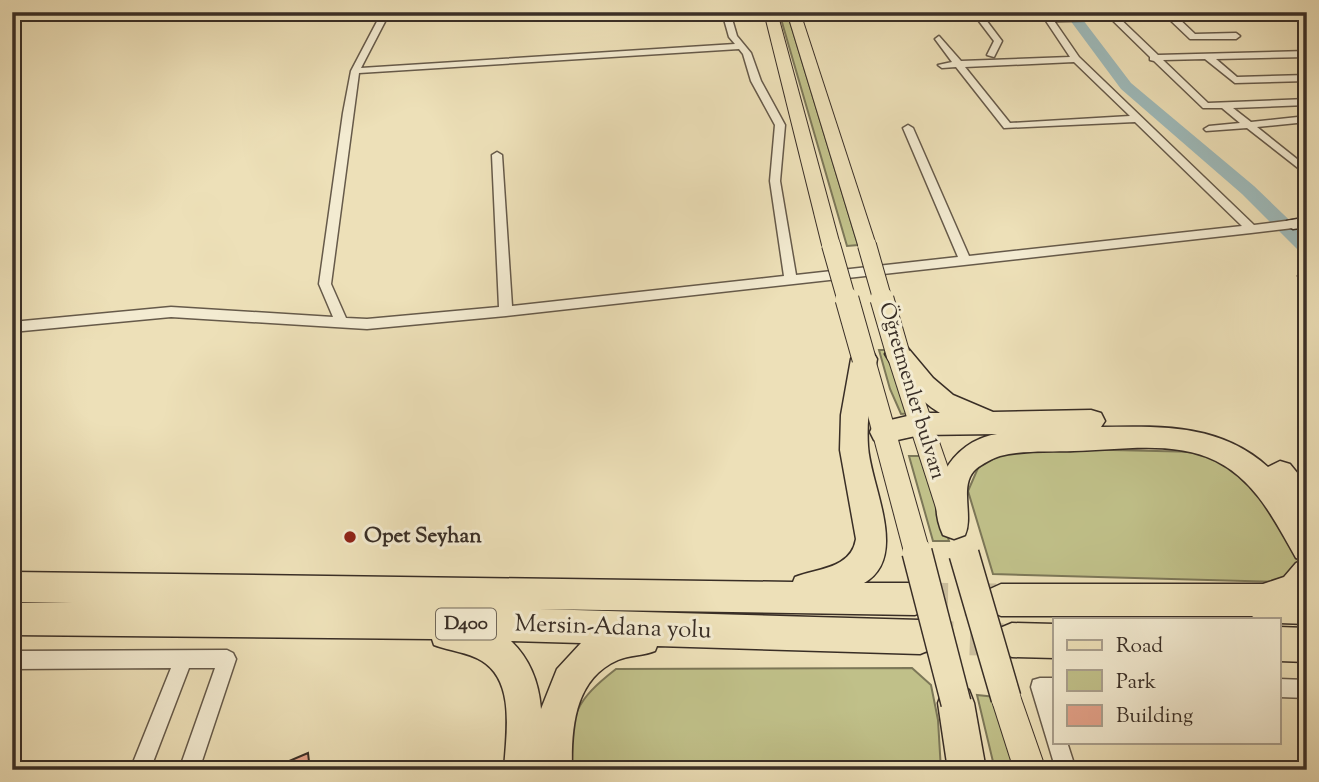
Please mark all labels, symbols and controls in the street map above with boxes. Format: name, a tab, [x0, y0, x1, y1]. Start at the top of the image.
street label: Öğretmenler bulvarı	[870, 299, 952, 483]
place label: Opet Seyhan	[364, 522, 482, 552]
marker: Opet Seyhan	[342, 529, 358, 545]
road number: D400	[436, 608, 496, 639]
street label: Mersin-Adana yolu	[514, 608, 712, 648]
legend	[1053, 618, 1280, 744]
text: Road	[1116, 632, 1163, 662]
text: Park	[1116, 668, 1157, 698]
text: Building	[1116, 702, 1193, 732]

